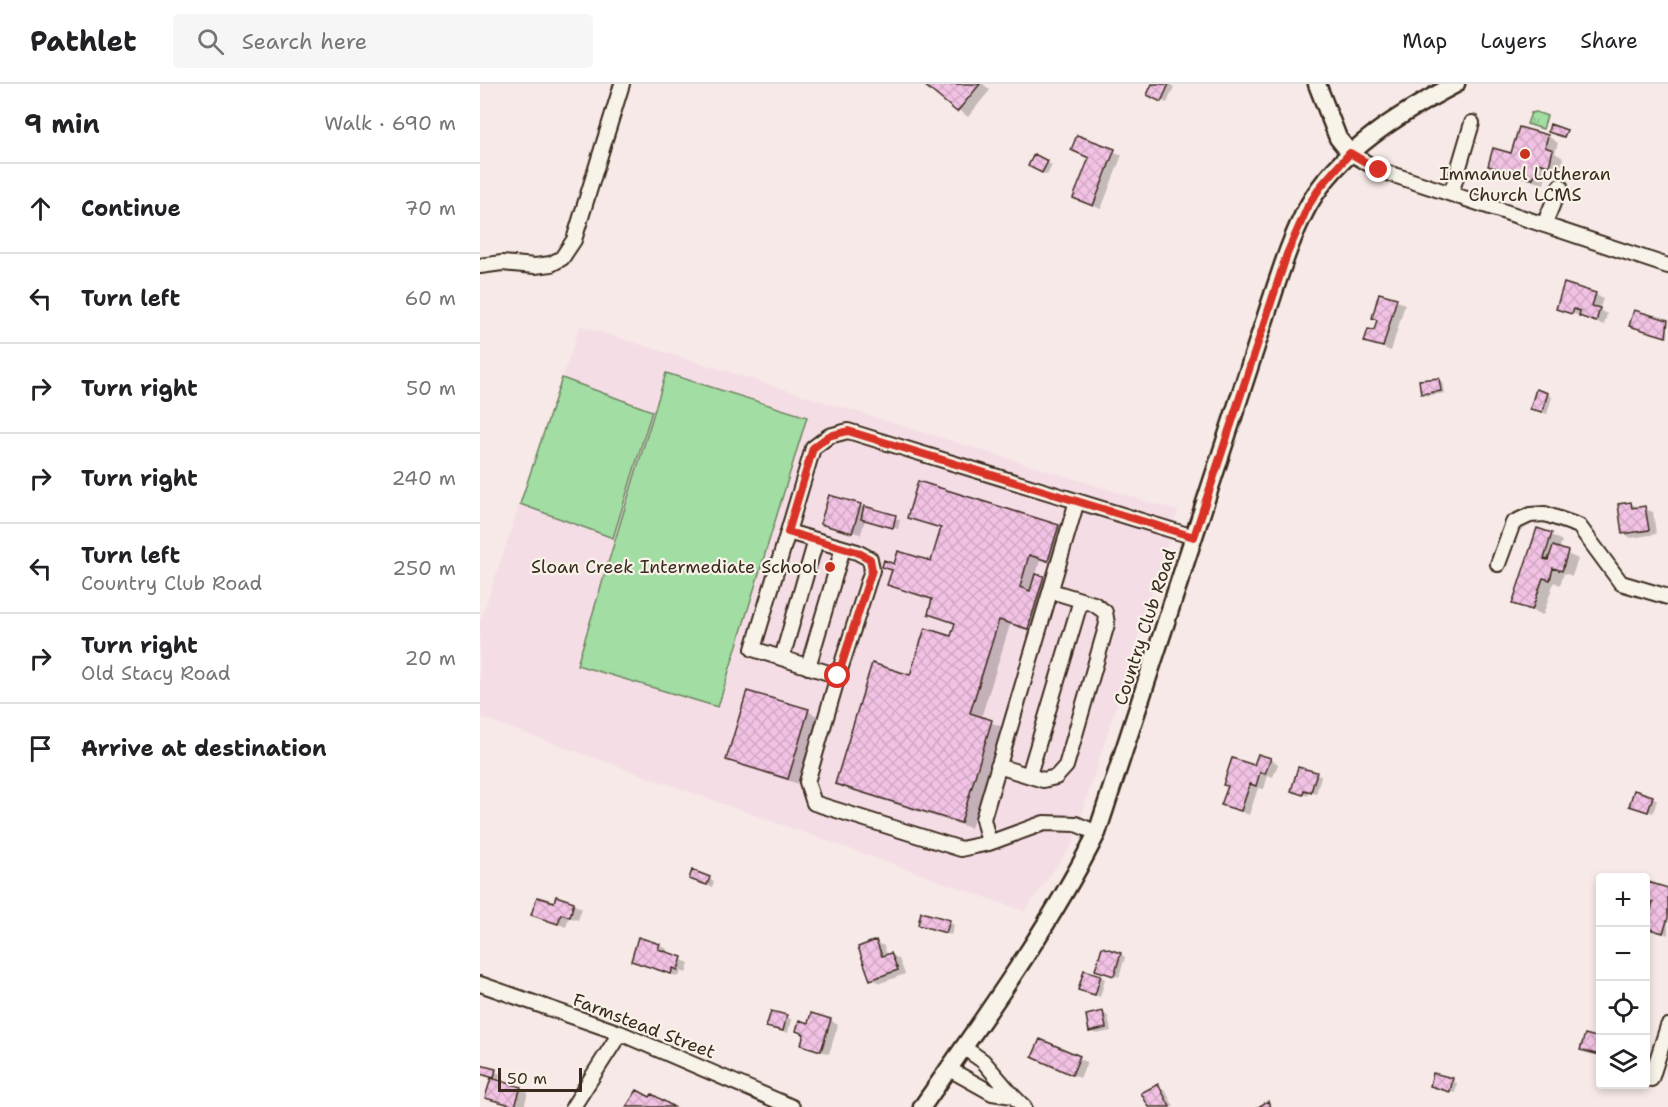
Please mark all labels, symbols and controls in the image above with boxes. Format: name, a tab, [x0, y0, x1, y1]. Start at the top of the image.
search box	[173, 14, 593, 68]
text: Pathlet	[30, 22, 137, 60]
icon: search	[194, 25, 227, 58]
text: Search here	[242, 27, 367, 56]
text: Map	[1402, 27, 1447, 55]
text: Layers	[1480, 27, 1547, 55]
text: Share	[1580, 27, 1638, 55]
text: 9 min	[24, 106, 100, 141]
text: Walk · 690 m	[324, 110, 456, 136]
marker: Immanuel Lutheran Church LCMS	[1518, 147, 1532, 161]
route end	[1365, 156, 1391, 182]
place label: Immanuel Lutheran Church LCMS	[1439, 162, 1611, 207]
icon: ahead	[24, 192, 57, 225]
text: Continue	[81, 194, 181, 223]
text: 70 m	[404, 195, 456, 221]
icon: left	[24, 282, 57, 315]
text: Turn left	[81, 284, 180, 313]
text: 60 m	[404, 285, 456, 311]
icon: right	[24, 372, 57, 405]
text: Turn right	[81, 374, 198, 403]
text: 50 m	[406, 375, 456, 401]
icon: right	[24, 462, 57, 495]
text: Turn right	[81, 464, 198, 493]
text: 240 m	[391, 465, 456, 491]
text: Turn left	[81, 541, 180, 570]
street label: Country Club Road	[1108, 546, 1182, 708]
icon: left	[24, 552, 57, 585]
text: 250 m	[392, 555, 456, 581]
place label: Sloan Creek Intermediate School	[531, 555, 819, 579]
marker: Sloan Creek Intermediate School	[823, 560, 837, 574]
text: Country Club Road	[81, 570, 262, 596]
text: Turn right	[81, 631, 198, 660]
icon: right	[24, 642, 57, 675]
text: 20 m	[405, 645, 456, 671]
text: Old Stacy Road	[81, 660, 231, 686]
route start	[824, 662, 850, 688]
icon: arrive	[24, 732, 57, 765]
text: Arrive at destination	[81, 734, 327, 763]
map controls	[1596, 873, 1650, 1089]
button: +	[1596, 873, 1650, 927]
button: −	[1596, 927, 1650, 981]
button: locate	[1596, 981, 1650, 1035]
street label: Farmstead Street	[569, 988, 719, 1064]
button: layers	[1596, 1035, 1650, 1089]
scale bar	[498, 1065, 582, 1092]
text: 50 m	[507, 1068, 547, 1089]

